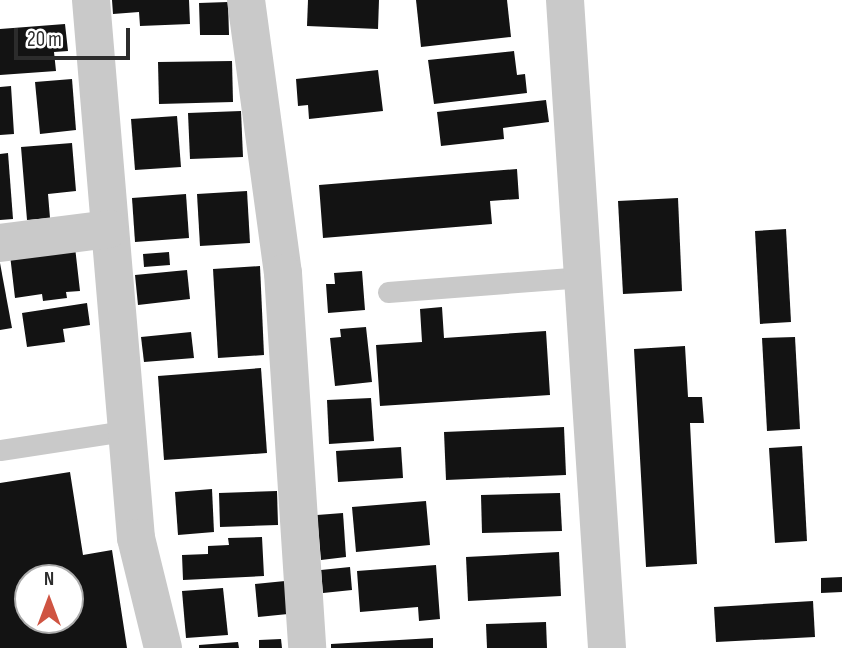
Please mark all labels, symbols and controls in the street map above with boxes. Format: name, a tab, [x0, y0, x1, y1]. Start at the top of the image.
scale bar	[18, 14, 133, 58]
text: 20 m	[27, 27, 62, 52]
north arrow	[14, 564, 84, 634]
text: N	[44, 568, 54, 591]

